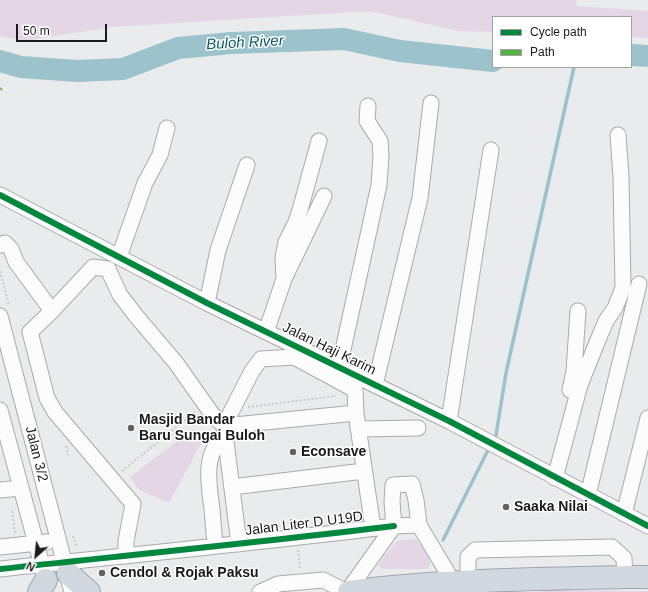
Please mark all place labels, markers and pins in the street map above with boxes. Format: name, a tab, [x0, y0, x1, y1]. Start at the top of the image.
place label: Masjid Bandar Baru Sungai Buloh	[139, 412, 265, 444]
marker: Masjid Bandar Baru Sungai Buloh	[126, 423, 136, 433]
place label: Econsave	[301, 444, 366, 460]
marker: Econsave	[288, 447, 298, 457]
place label: Saaka Nilai	[514, 499, 588, 515]
marker: Saaka Nilai	[501, 502, 511, 512]
place label: Cendol & Rojak Paksu	[110, 565, 259, 581]
marker: Cendol & Rojak Paksu	[97, 568, 107, 578]

